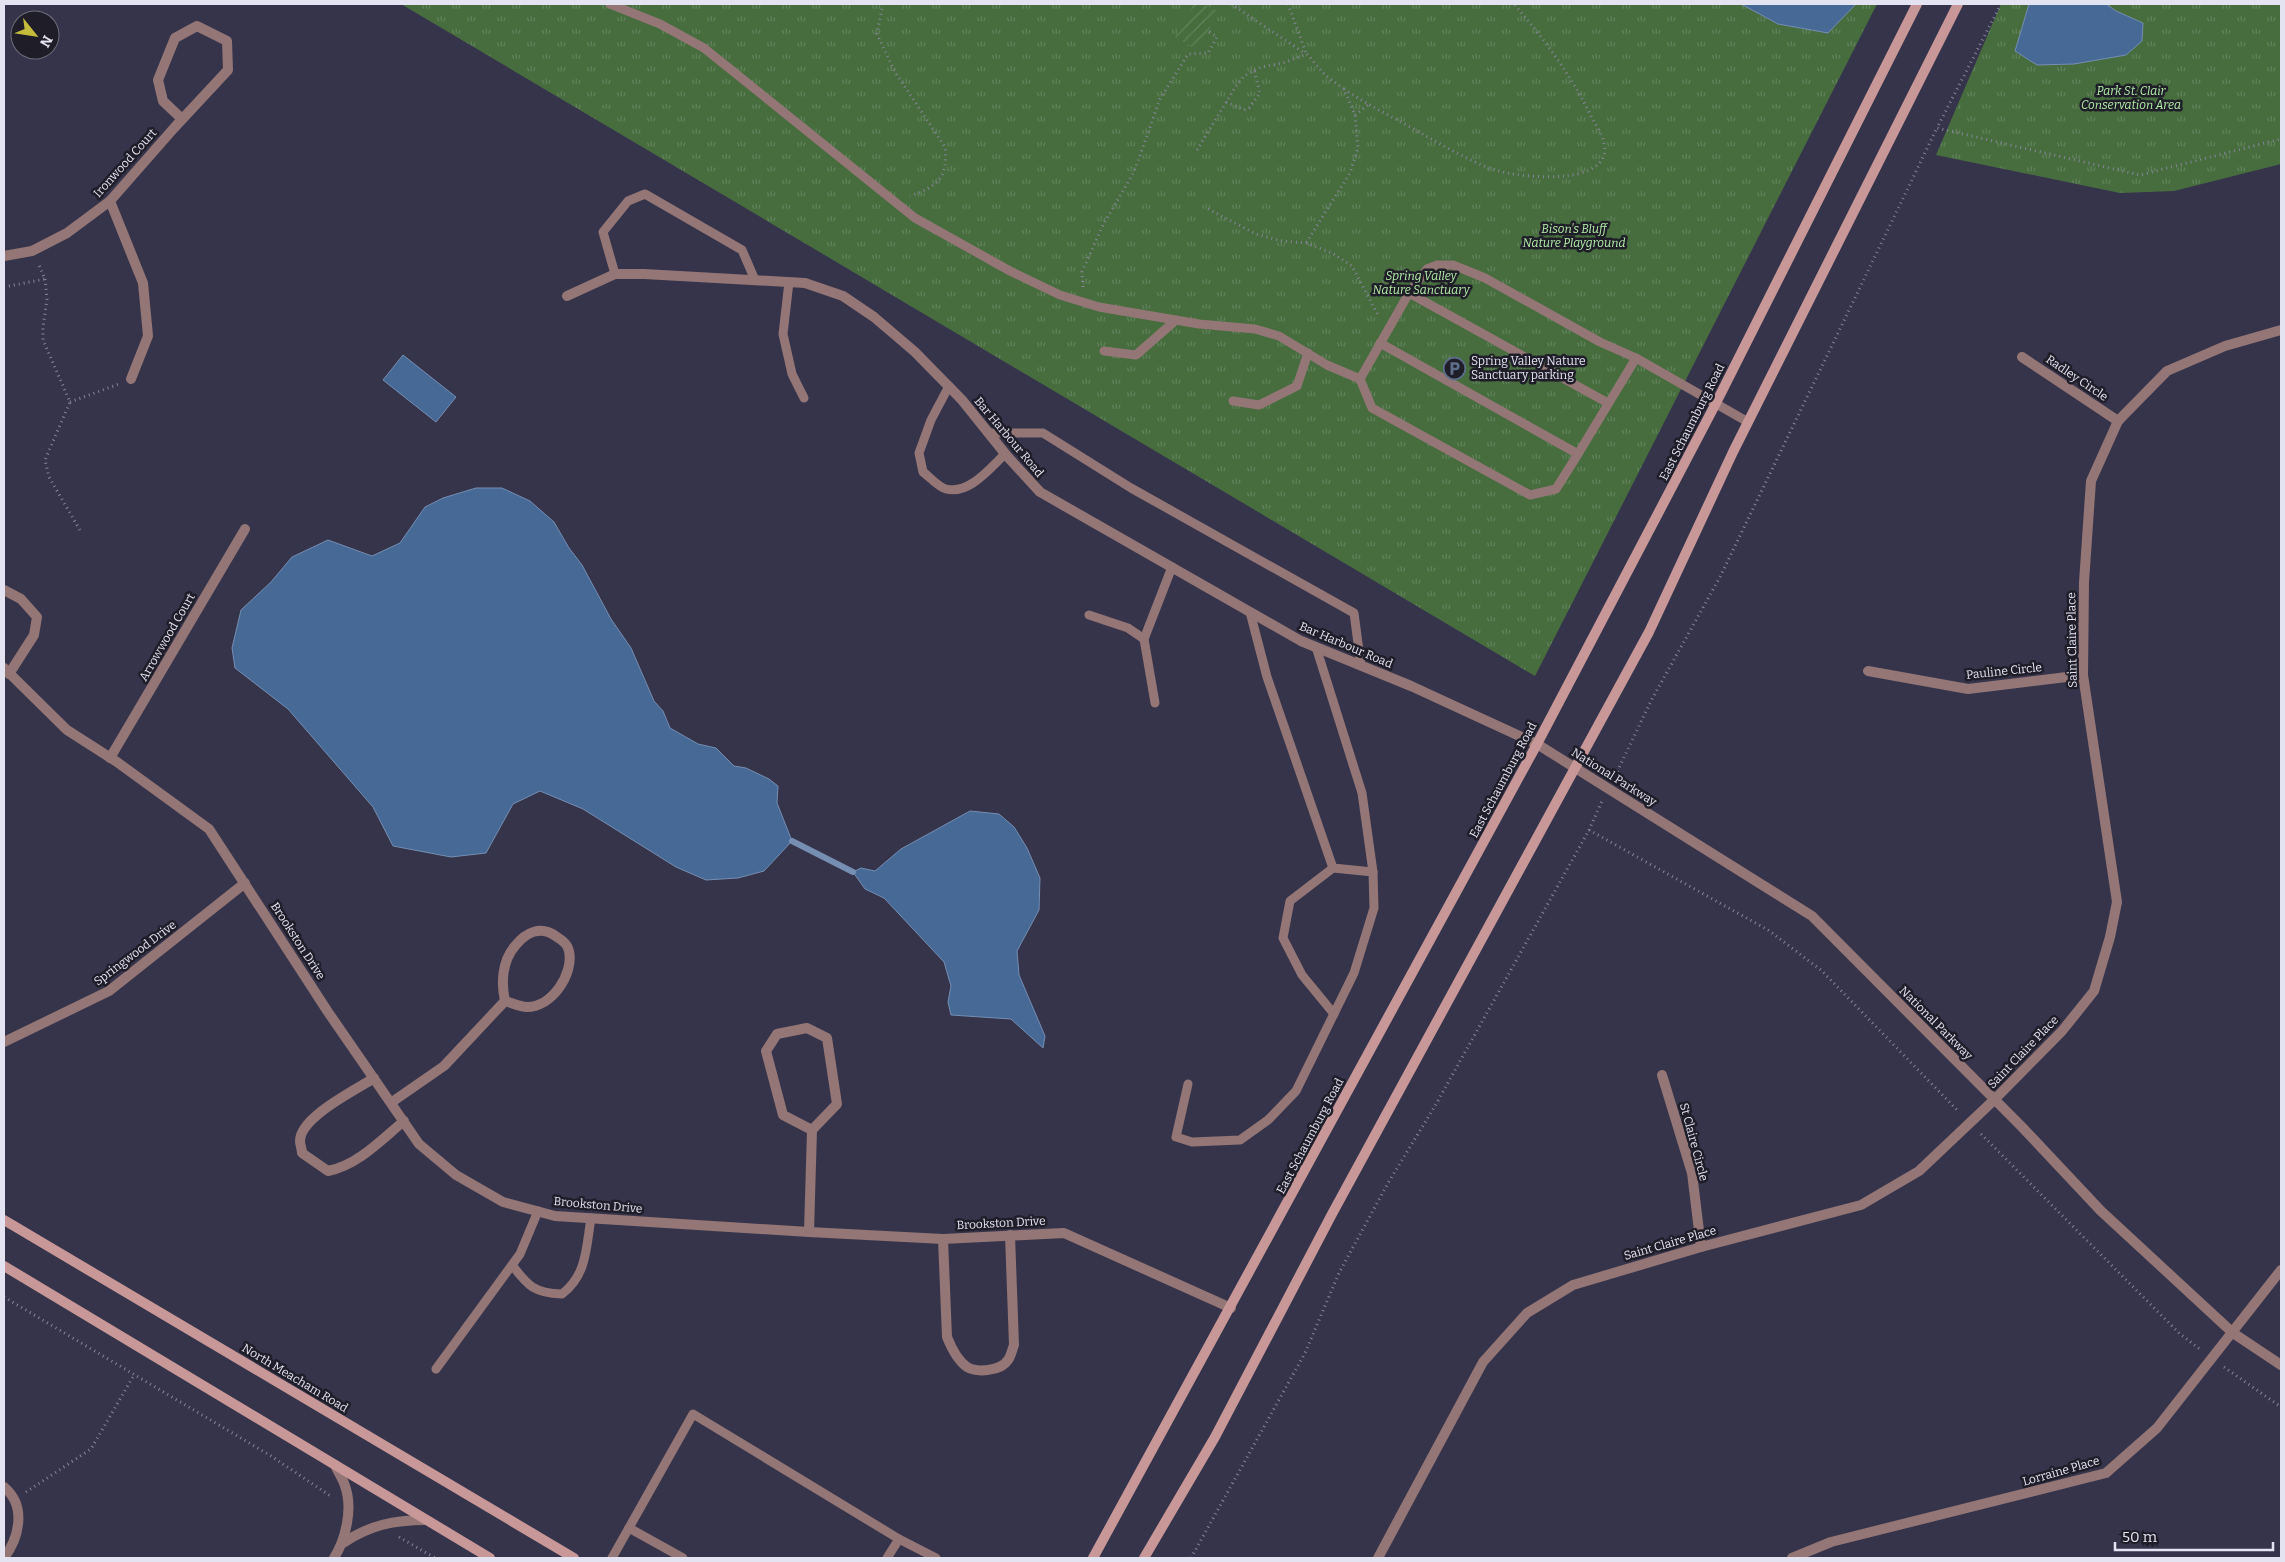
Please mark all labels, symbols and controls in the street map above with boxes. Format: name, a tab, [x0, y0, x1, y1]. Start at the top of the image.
north arrow	[10, 10, 60, 60]
text: N	[36, 32, 56, 50]
park label: Park St. Clair Conservation Area	[2081, 84, 2181, 112]
street label: Ironwood Court	[91, 125, 160, 200]
park label: Bison's Bluff Nature Playground	[1523, 222, 1625, 250]
park label: Spring Valley Nature Sanctuary	[1372, 269, 1470, 297]
street label: Radley Circle	[2043, 352, 2111, 404]
place label: Spring Valley Nature Sanctuary parking	[1471, 354, 1585, 382]
parking icon: Spring Valley Nature Sanctuary parking	[1443, 356, 1467, 380]
street label: East Schaumburg Road	[1656, 361, 1728, 483]
street label: Bar Harbour Road	[972, 394, 1046, 480]
street label: Arrowwood Court	[136, 590, 198, 683]
street label: Saint Claire Place	[2064, 592, 2080, 688]
street label: Bar Harbour Road	[1297, 619, 1395, 671]
street label: Pauline Circle	[1965, 660, 2043, 682]
street label: East Schaumburg Road	[1467, 720, 1539, 840]
street label: National Parkway	[1569, 745, 1660, 809]
street label: Brookston Drive	[268, 900, 328, 982]
street label: Springwood Drive	[91, 918, 179, 988]
street label: National Parkway	[1896, 983, 1976, 1063]
street label: Saint Claire Place	[1985, 1013, 2061, 1091]
street label: East Schaumburg Road	[1274, 1076, 1346, 1196]
street label: St Claire Circle	[1677, 1101, 1711, 1183]
street label: Brookston Drive	[553, 1194, 643, 1216]
street label: Brookston Drive	[956, 1214, 1046, 1232]
street label: Saint Claire Place	[1622, 1223, 1718, 1263]
street label: North Meacham Road	[239, 1341, 351, 1415]
street label: Lorraine Place	[2021, 1453, 2101, 1489]
scale bar	[2115, 1520, 2272, 1552]
text: 50 m	[2122, 1528, 2158, 1546]

